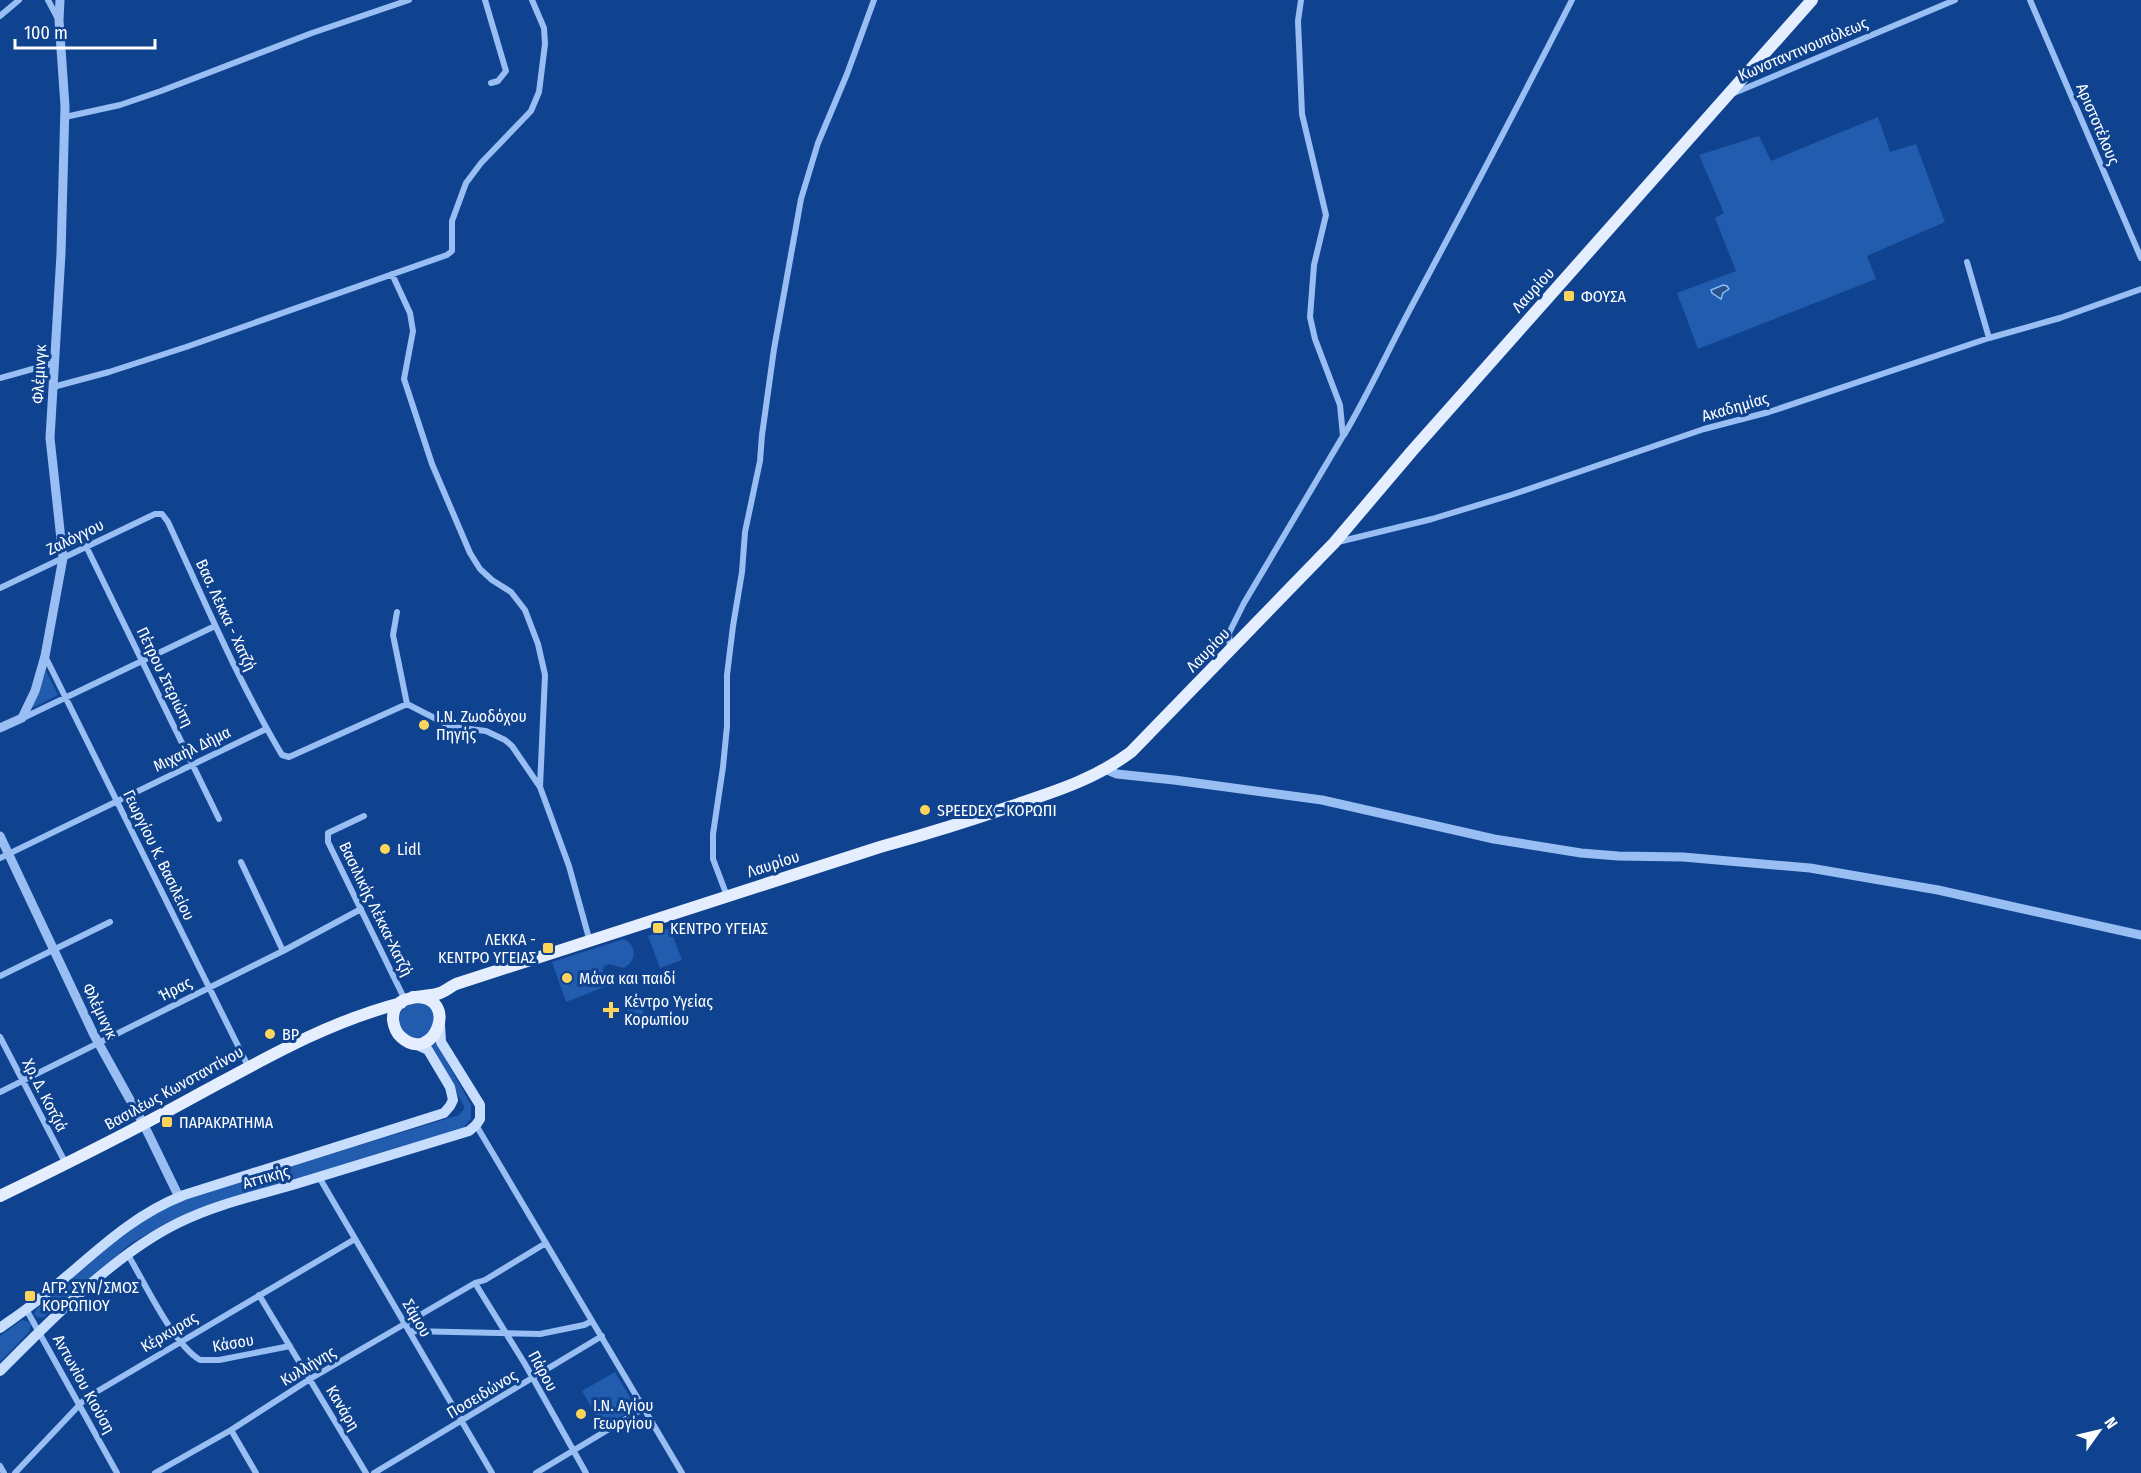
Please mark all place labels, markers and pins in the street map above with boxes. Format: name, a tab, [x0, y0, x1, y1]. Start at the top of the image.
place label: ΦΟΥΣΑ	[1581, 287, 1626, 306]
marker: ΦΟΥΣΑ	[1562, 289, 1576, 303]
place label: Ι.Ν. Ζωοδόχου Πηγής	[436, 707, 527, 744]
marker: Ι.Ν. Ζωοδόχου Πηγής	[417, 718, 431, 732]
place label: SPEEDEX - ΚΟΡΩΠΙ	[937, 801, 1057, 820]
marker: SPEEDEX - ΚΟΡΩΠΙ	[918, 803, 932, 817]
place label: Lidl	[397, 840, 421, 859]
marker: Lidl	[378, 842, 392, 856]
place label: ΚΕΝΤΡΟ ΥΓΕΙΑΣ	[670, 919, 768, 938]
marker: ΚΕΝΤΡΟ ΥΓΕΙΑΣ	[651, 921, 665, 935]
place label: ΛΕΚΚΑ - ΚΕΝΤΡΟ ΥΓΕΙΑΣ	[438, 930, 536, 967]
marker: ΛΕΚΚΑ - ΚΕΝΤΡΟ ΥΓΕΙΑΣ	[541, 941, 555, 955]
place label: Μάνα και παιδί	[579, 969, 675, 988]
marker: Μάνα και παιδί	[560, 971, 574, 985]
place label: Κέντρο Υγείας Κορωπίου	[624, 992, 713, 1029]
marker: Κέντρο Υγείας Κορωπίου	[602, 1001, 620, 1019]
place label: BP	[282, 1025, 299, 1044]
marker: BP	[263, 1027, 277, 1041]
place label: ΠΑΡΑΚΡΑΤΗΜΑ	[179, 1113, 274, 1132]
marker: ΠΑΡΑΚΡΑΤΗΜΑ	[160, 1115, 174, 1129]
place label: ΑΓΡ. ΣΥΝ/ΣΜΟΣ ΚΟΡΩΠΙΟΥ	[42, 1278, 139, 1315]
marker: ΑΓΡ. ΣΥΝ/ΣΜΟΣ ΚΟΡΩΠΙΟΥ	[23, 1289, 37, 1303]
place label: Ι.Ν. Αγίου Γεωργίου	[593, 1396, 654, 1433]
marker: Ι.Ν. Αγίου Γεωργίου	[574, 1407, 588, 1421]

